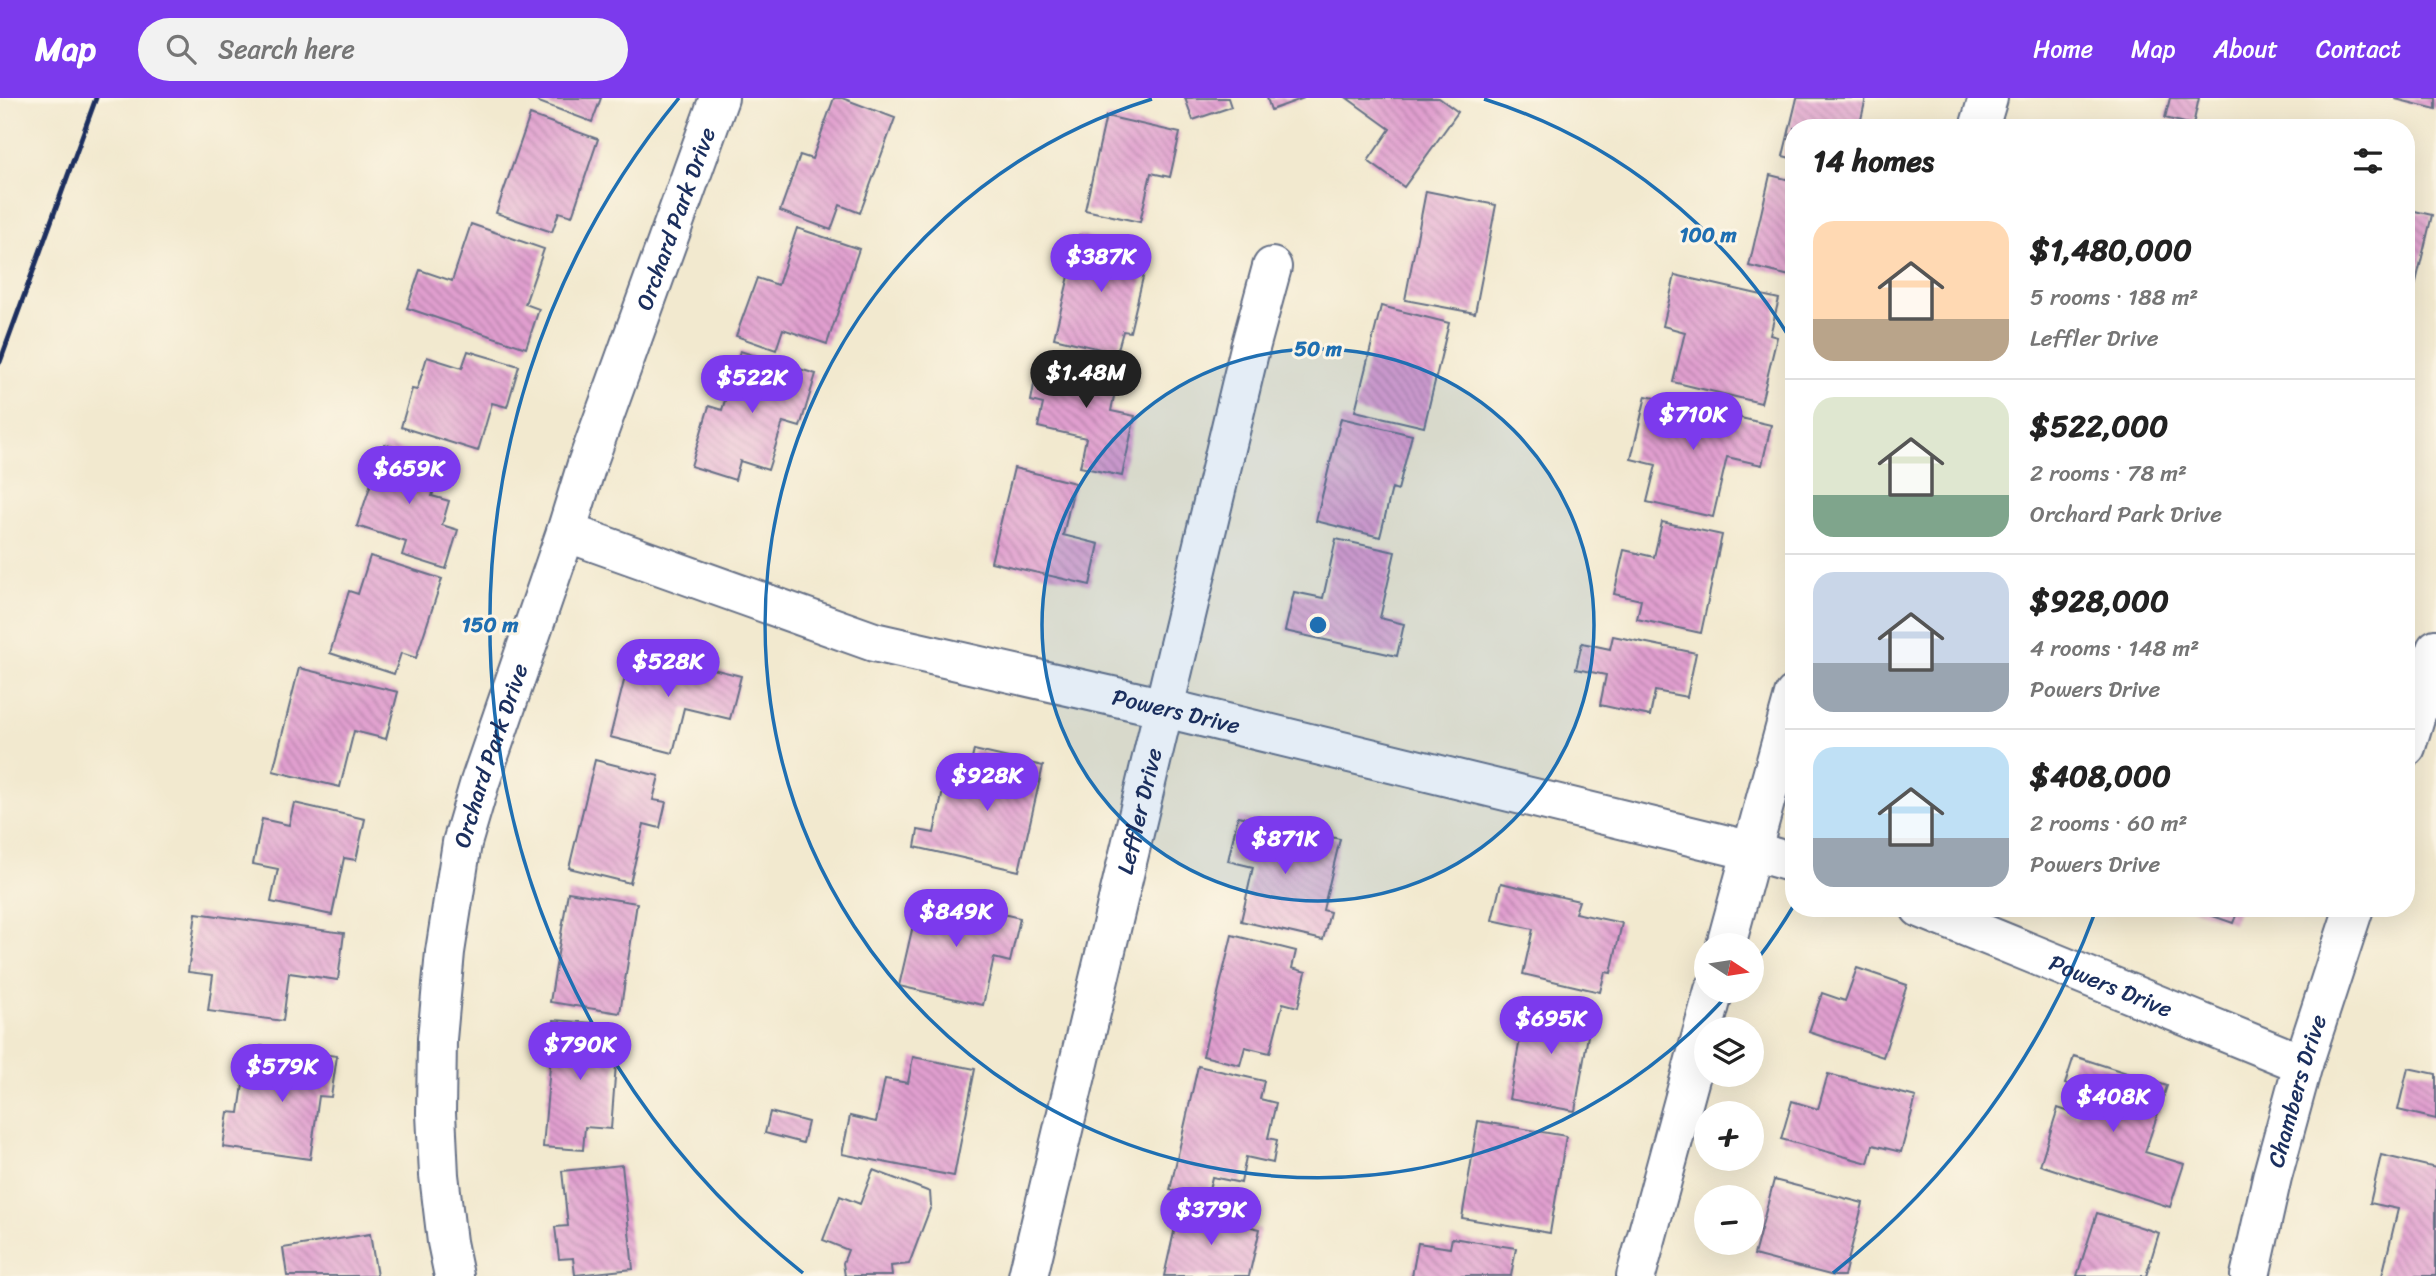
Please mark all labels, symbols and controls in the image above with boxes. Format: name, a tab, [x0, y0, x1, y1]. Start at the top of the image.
search box	[138, 18, 628, 81]
text: Map	[35, 20, 96, 78]
text: Search here	[218, 26, 355, 72]
text: Home	[2033, 28, 2093, 70]
text: Map	[2131, 28, 2175, 70]
text: About	[2213, 28, 2278, 70]
text: Contact	[2316, 28, 2401, 70]
icon: search	[162, 30, 200, 68]
street label: Orchard Park Drive	[624, 121, 728, 316]
text: 14 homes	[1813, 134, 1934, 188]
icon: filters	[2349, 142, 2387, 180]
text: 100 m	[1679, 216, 1737, 254]
text: $1,480,000	[2030, 223, 2192, 277]
pin: $387K	[1052, 234, 1150, 294]
text: $387K	[1066, 236, 1136, 277]
icon: home	[1869, 249, 1953, 333]
text: 5 rooms · 188 m²	[2030, 277, 2198, 318]
text: Leffler Drive	[2030, 318, 2159, 359]
text: 50 m	[1294, 330, 1343, 368]
pin: $1.48M	[1029, 350, 1143, 410]
text: $1.48M	[1046, 352, 1126, 393]
pin: $522K	[703, 356, 801, 415]
text: $522K	[717, 357, 787, 398]
pin: $710K	[1644, 392, 1742, 452]
text: $710K	[1660, 394, 1727, 435]
text: $522,000	[2030, 399, 2168, 453]
icon: home	[1869, 425, 1953, 509]
pin: $659K	[360, 446, 458, 506]
text: $659K	[374, 448, 444, 489]
text: 2 rooms · 78 m²	[2030, 453, 2187, 494]
text: Orchard Park Drive	[2030, 494, 2222, 535]
text: $928,000	[2030, 574, 2169, 628]
icon: home	[1869, 600, 1953, 684]
text: 150 m	[462, 606, 519, 644]
centre of rings	[1306, 613, 1330, 637]
text: 4 rooms · 148 m²	[2030, 628, 2199, 669]
pin: $528K	[619, 640, 717, 699]
text: $528K	[633, 641, 703, 682]
street label: Orchard Park Drive	[442, 658, 540, 853]
text: Powers Drive	[2030, 669, 2160, 710]
street label: Powers Drive	[1108, 677, 1244, 747]
street label: Leffler Drive	[1105, 744, 1175, 879]
text: $408,000	[2030, 749, 2171, 803]
pin: $928K	[938, 754, 1036, 813]
text: $928K	[952, 755, 1022, 796]
icon: home	[1869, 775, 1953, 859]
text: 2 rooms · 60 m²	[2030, 803, 2188, 844]
pin: $871K	[1236, 816, 1334, 876]
text: $871K	[1252, 818, 1318, 859]
text: Powers Drive	[2030, 844, 2160, 885]
pin: $849K	[907, 890, 1005, 949]
text: $849K	[920, 891, 992, 932]
north arrow	[1694, 933, 1764, 1003]
map controls	[1694, 933, 1764, 1255]
street label: Powers Drive	[2043, 943, 2179, 1030]
pin: $695K	[1502, 996, 1600, 1056]
text: $695K	[1516, 998, 1586, 1039]
street label: Chambers Drive	[2256, 1009, 2339, 1172]
button: layers	[1694, 1017, 1764, 1087]
pin: $790K	[531, 1023, 629, 1082]
text: $790K	[544, 1024, 616, 1065]
pin: $579K	[233, 1044, 331, 1104]
text: $579K	[247, 1046, 317, 1087]
pin: $408K	[2064, 1074, 2162, 1134]
text: $408K	[2077, 1076, 2149, 1117]
button: +	[1694, 1101, 1764, 1171]
button: −	[1694, 1185, 1764, 1255]
pin: $379K	[1162, 1188, 1260, 1247]
text: $379K	[1176, 1189, 1246, 1230]

